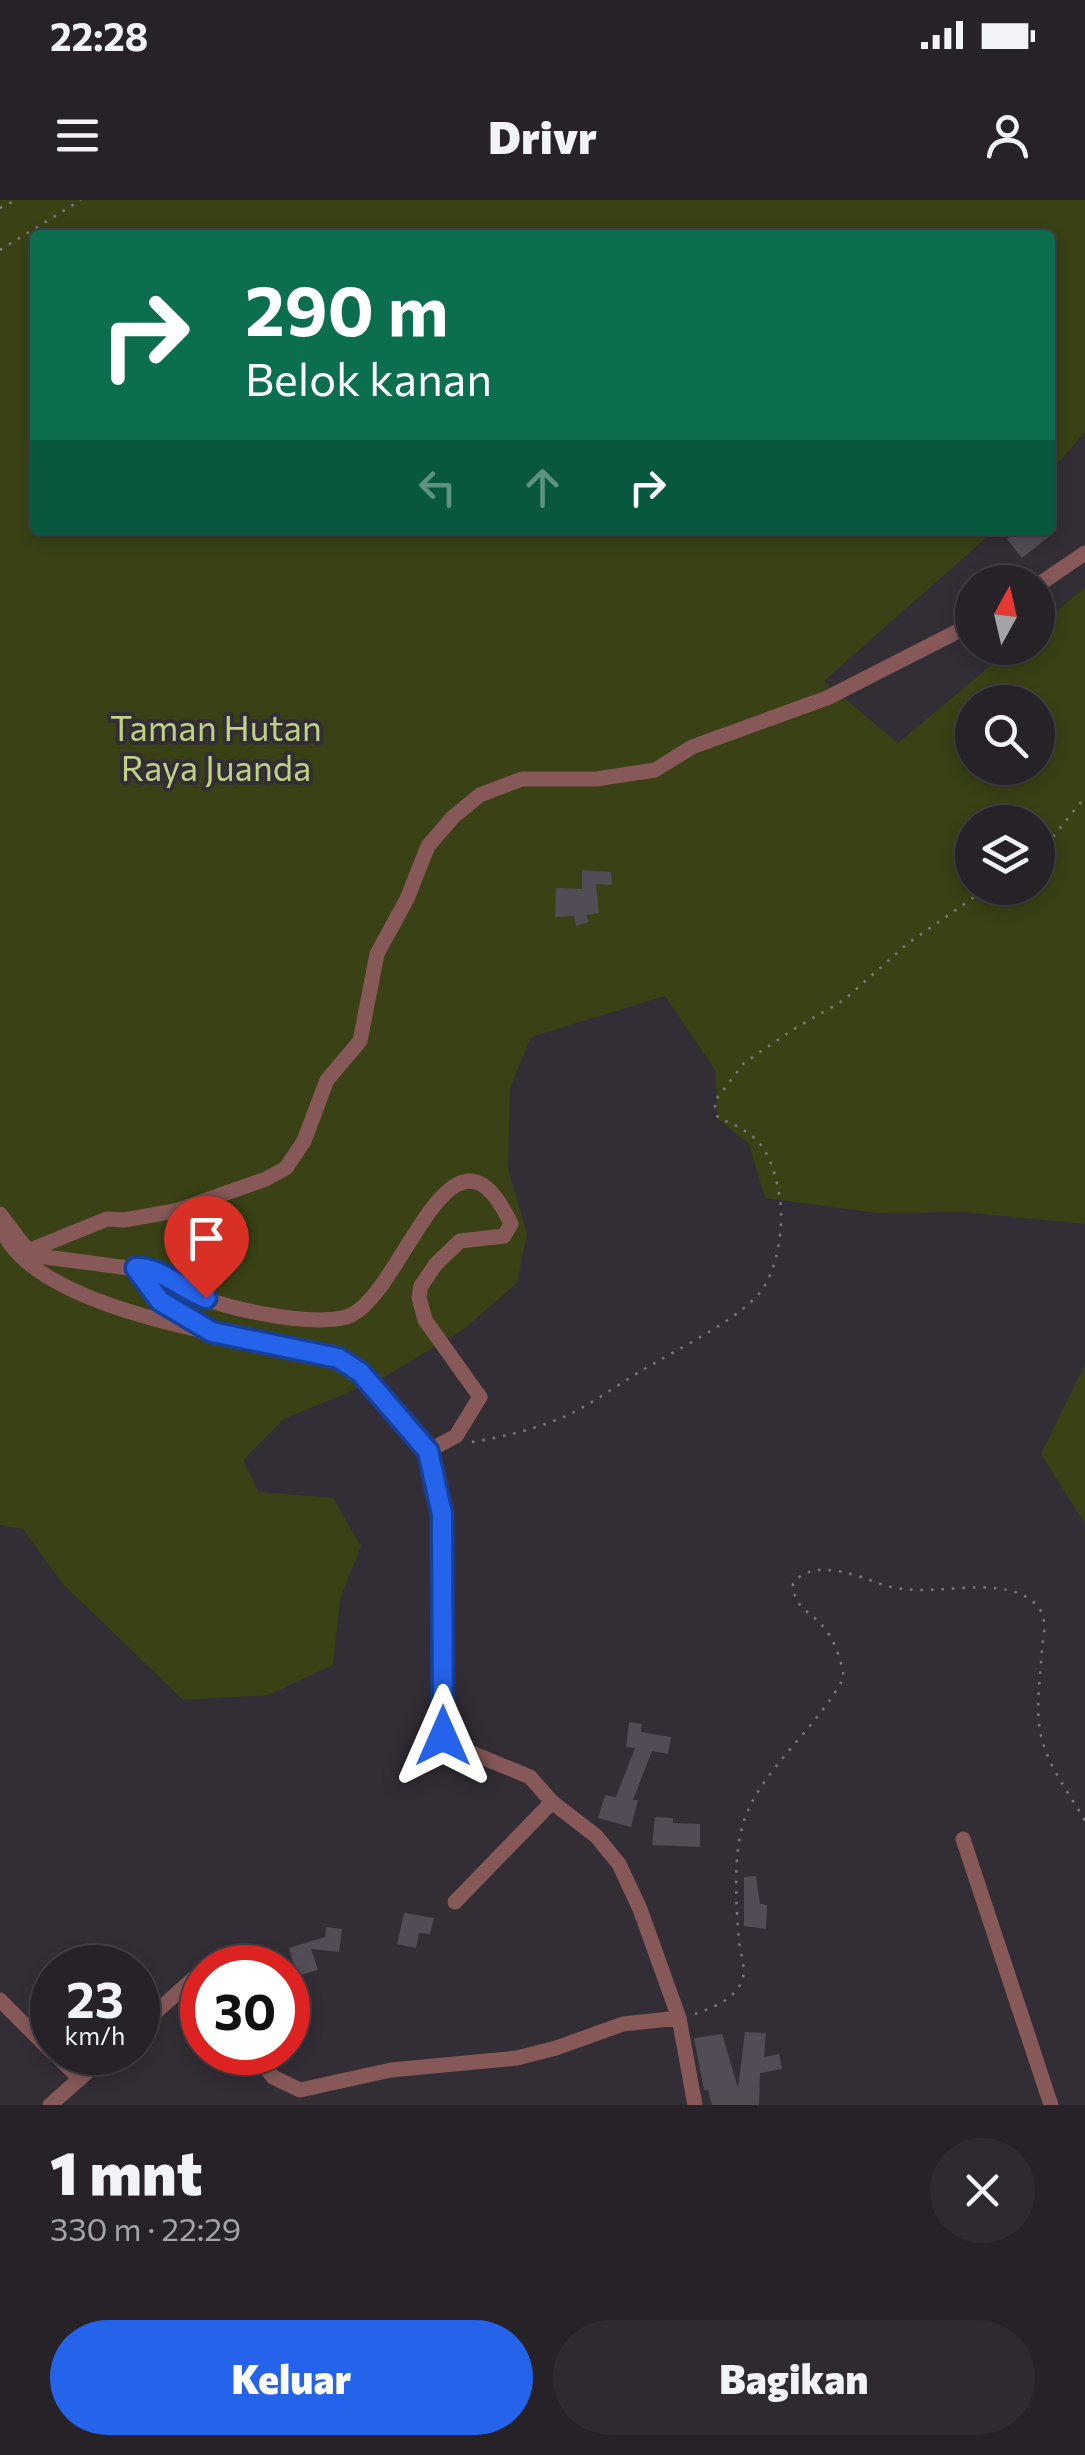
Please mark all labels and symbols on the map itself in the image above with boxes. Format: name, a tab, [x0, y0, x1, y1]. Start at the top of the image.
north arrow	[955, 565, 1055, 665]
park label: Taman Hutan Raya Juanda	[110, 705, 322, 788]
pin	[164, 1196, 249, 1299]
position arrow	[391, 1684, 495, 1788]
speed limit sign: 30	[180, 1945, 310, 2075]

